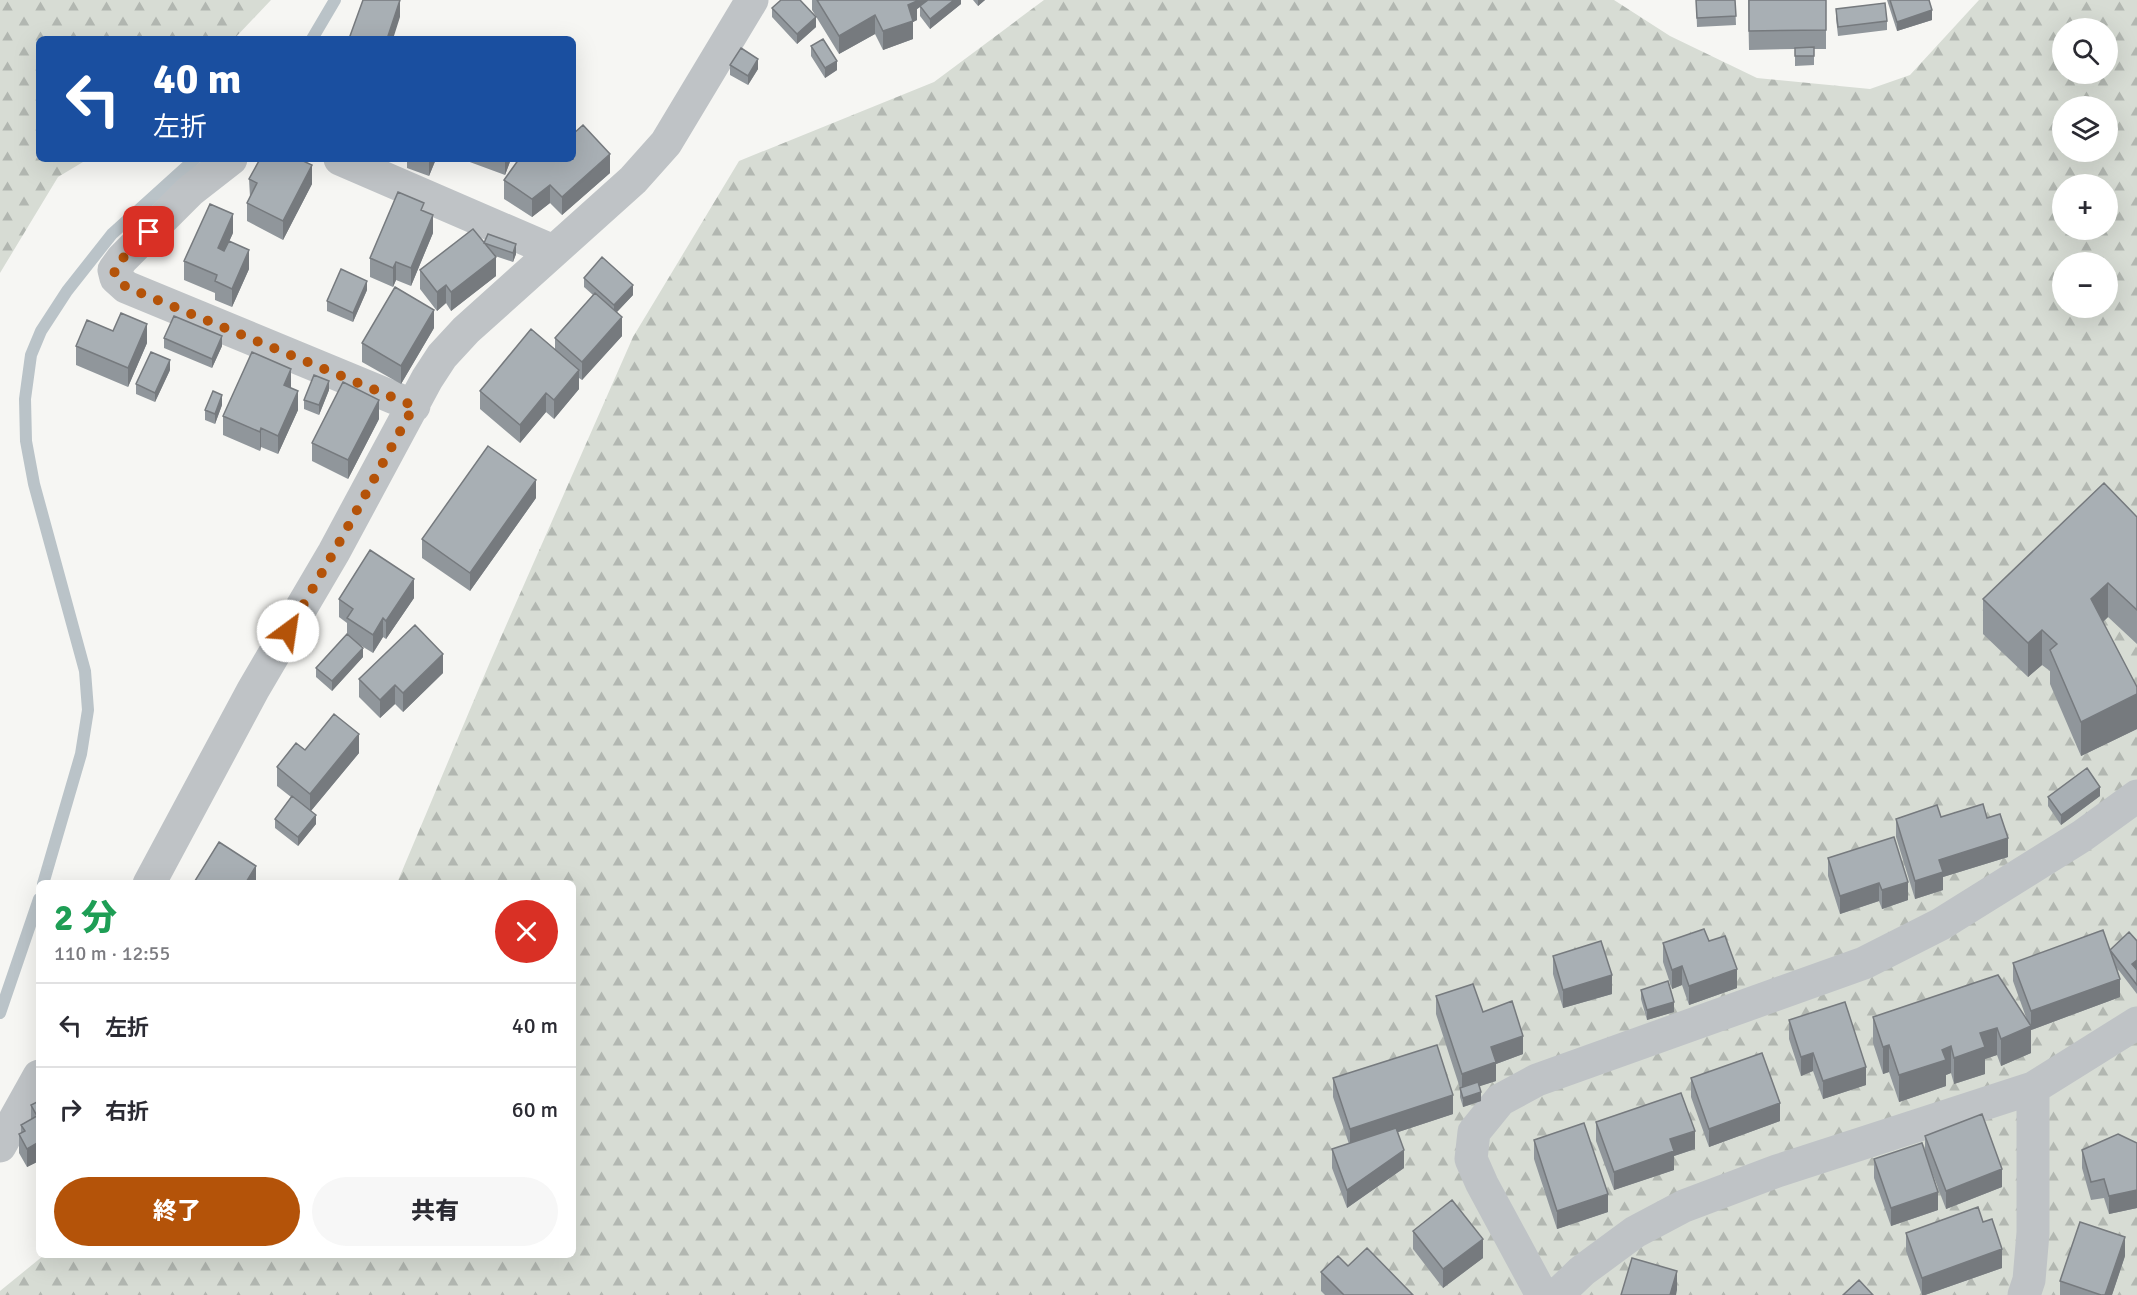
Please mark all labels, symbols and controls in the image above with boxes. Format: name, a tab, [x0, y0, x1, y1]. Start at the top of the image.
map controls	[2052, 18, 2118, 318]
button: search	[2052, 18, 2118, 84]
text: 40 m	[153, 54, 242, 105]
icon: left	[54, 60, 132, 138]
button: layers	[2052, 96, 2118, 162]
text: 左折	[153, 111, 207, 144]
button: +	[2052, 174, 2118, 240]
pin	[123, 206, 174, 257]
icon: arrive	[132, 215, 165, 248]
button: −	[2052, 252, 2118, 318]
position arrow	[256, 599, 320, 663]
text: 2 分	[54, 896, 117, 941]
button: close	[495, 900, 558, 963]
text: 110 m · 12:55	[54, 941, 170, 966]
icon: left	[54, 1009, 87, 1042]
text: 40 m	[512, 1012, 558, 1039]
text: 左折	[105, 1014, 149, 1041]
icon: right	[54, 1093, 87, 1126]
text: 60 m	[512, 1096, 558, 1123]
text: 右折	[105, 1098, 149, 1125]
button: 終了	[54, 1177, 300, 1246]
button: 共有	[312, 1177, 558, 1246]

